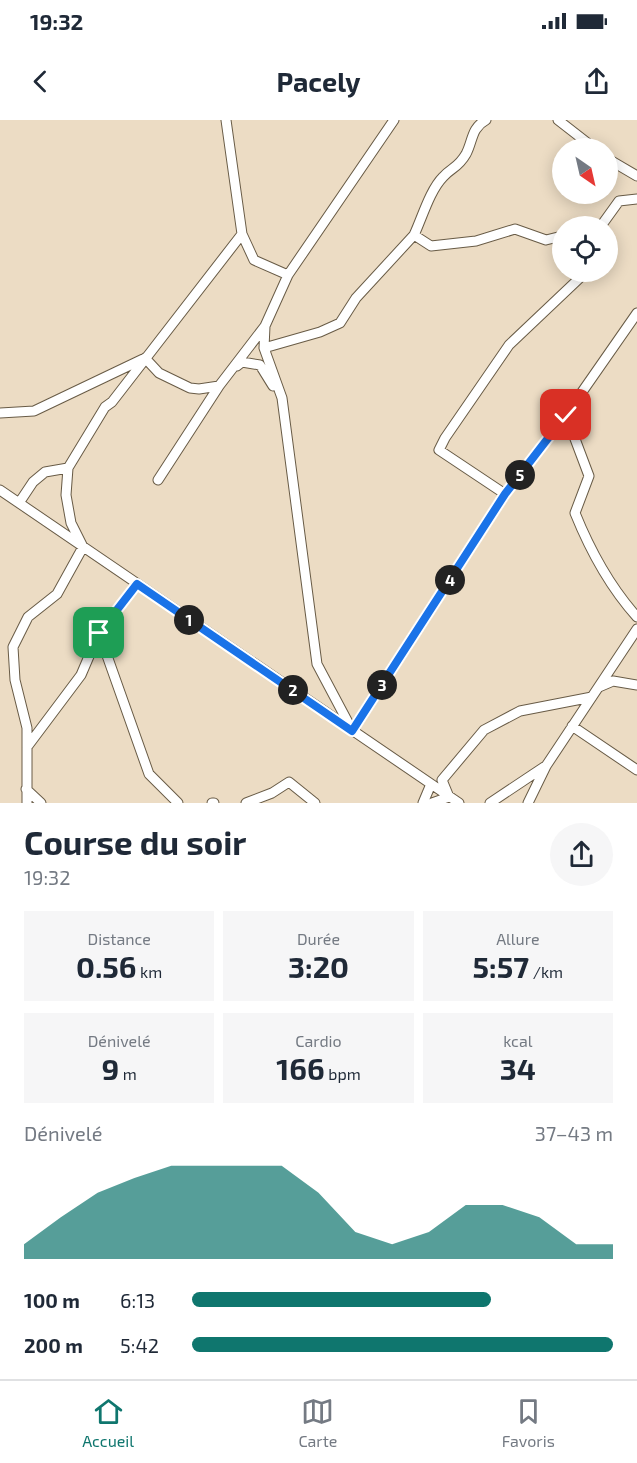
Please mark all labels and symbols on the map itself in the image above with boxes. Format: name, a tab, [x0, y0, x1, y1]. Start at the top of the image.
north arrow	[552, 138, 618, 204]
pin	[540, 389, 591, 440]
pin: 5	[505, 460, 535, 490]
pin: 4	[435, 565, 465, 595]
pin: 1	[174, 605, 204, 635]
pin	[73, 607, 124, 658]
pin: 3	[367, 670, 397, 700]
pin: 2	[278, 675, 308, 705]

